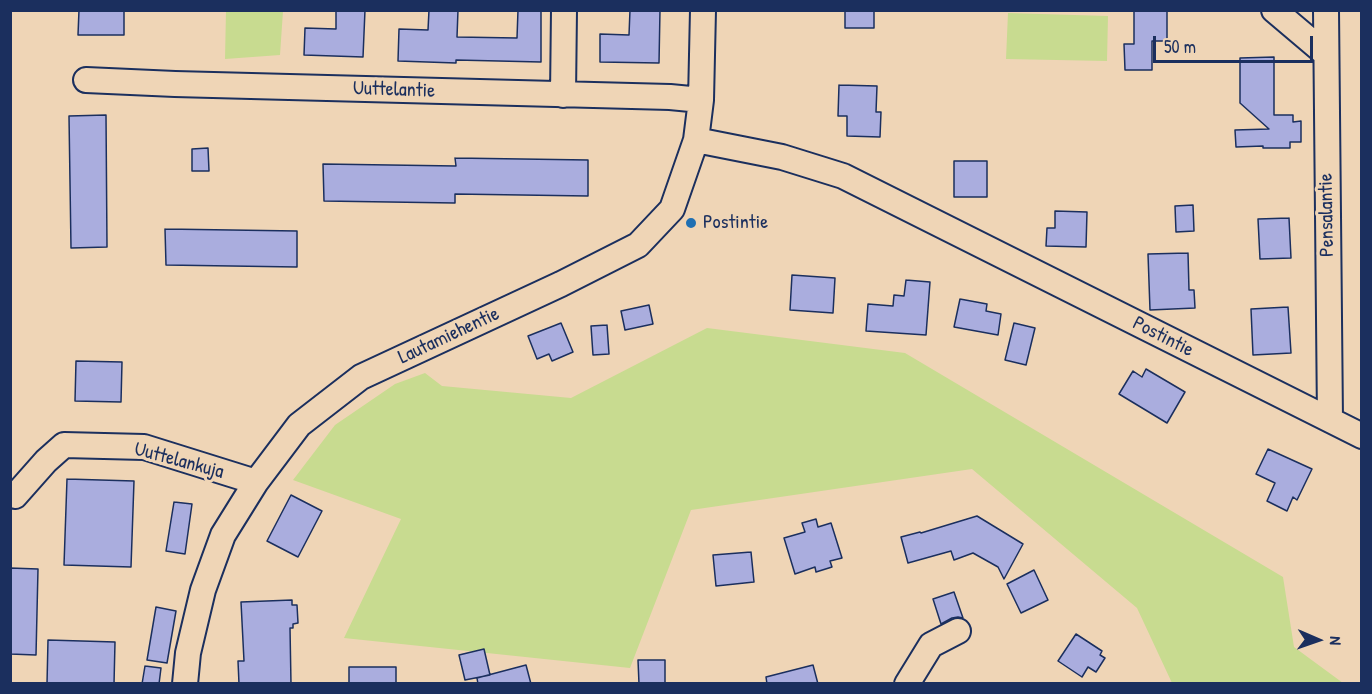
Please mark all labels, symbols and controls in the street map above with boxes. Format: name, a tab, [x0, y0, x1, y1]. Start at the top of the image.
scale bar	[1156, 24, 1316, 62]
text: 50 m	[1164, 34, 1196, 59]
street label: Uuttelantie	[352, 77, 436, 103]
street label: Pensalantie	[1314, 173, 1340, 257]
place label: Postintie	[703, 211, 768, 235]
marker: Postintie	[684, 216, 698, 230]
street label: Lautamiehentie	[395, 302, 503, 370]
street label: Postintie	[1129, 312, 1197, 362]
street label: Uuttelankuja	[132, 438, 226, 484]
north arrow	[1288, 610, 1348, 670]
text: N	[1325, 636, 1347, 645]

